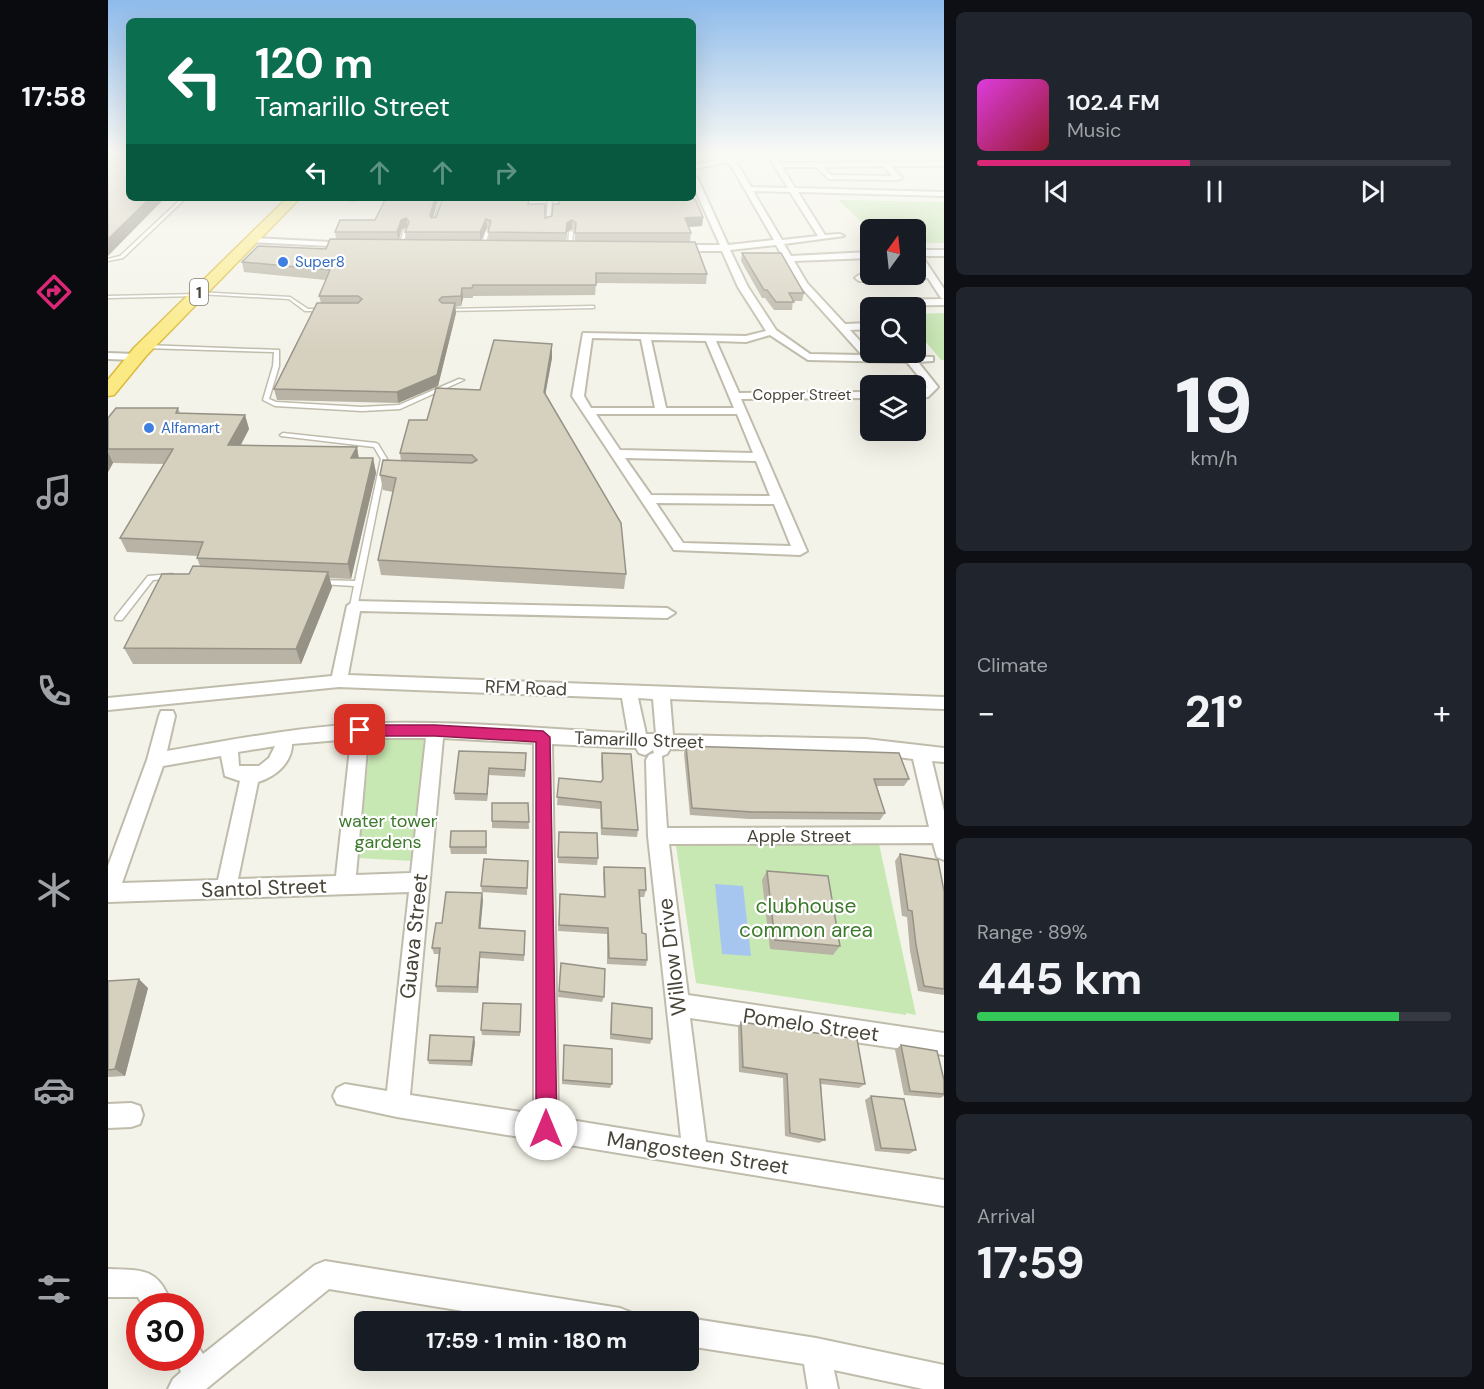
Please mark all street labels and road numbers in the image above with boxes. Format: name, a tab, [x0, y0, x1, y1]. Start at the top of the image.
road number: 1	[190, 279, 208, 305]
street label: Copper Street	[752, 385, 852, 405]
street label: RFM Road	[485, 675, 567, 701]
street label: Tamarillo Street	[574, 726, 704, 754]
street label: Apple Street	[747, 824, 851, 848]
street label: Santol Street	[201, 872, 327, 904]
street label: Guava Street	[393, 872, 435, 1000]
street label: Willow Drive	[651, 897, 693, 1017]
street label: Pomelo Street	[741, 1002, 881, 1048]
street label: Mangosteen Street	[605, 1125, 791, 1181]

